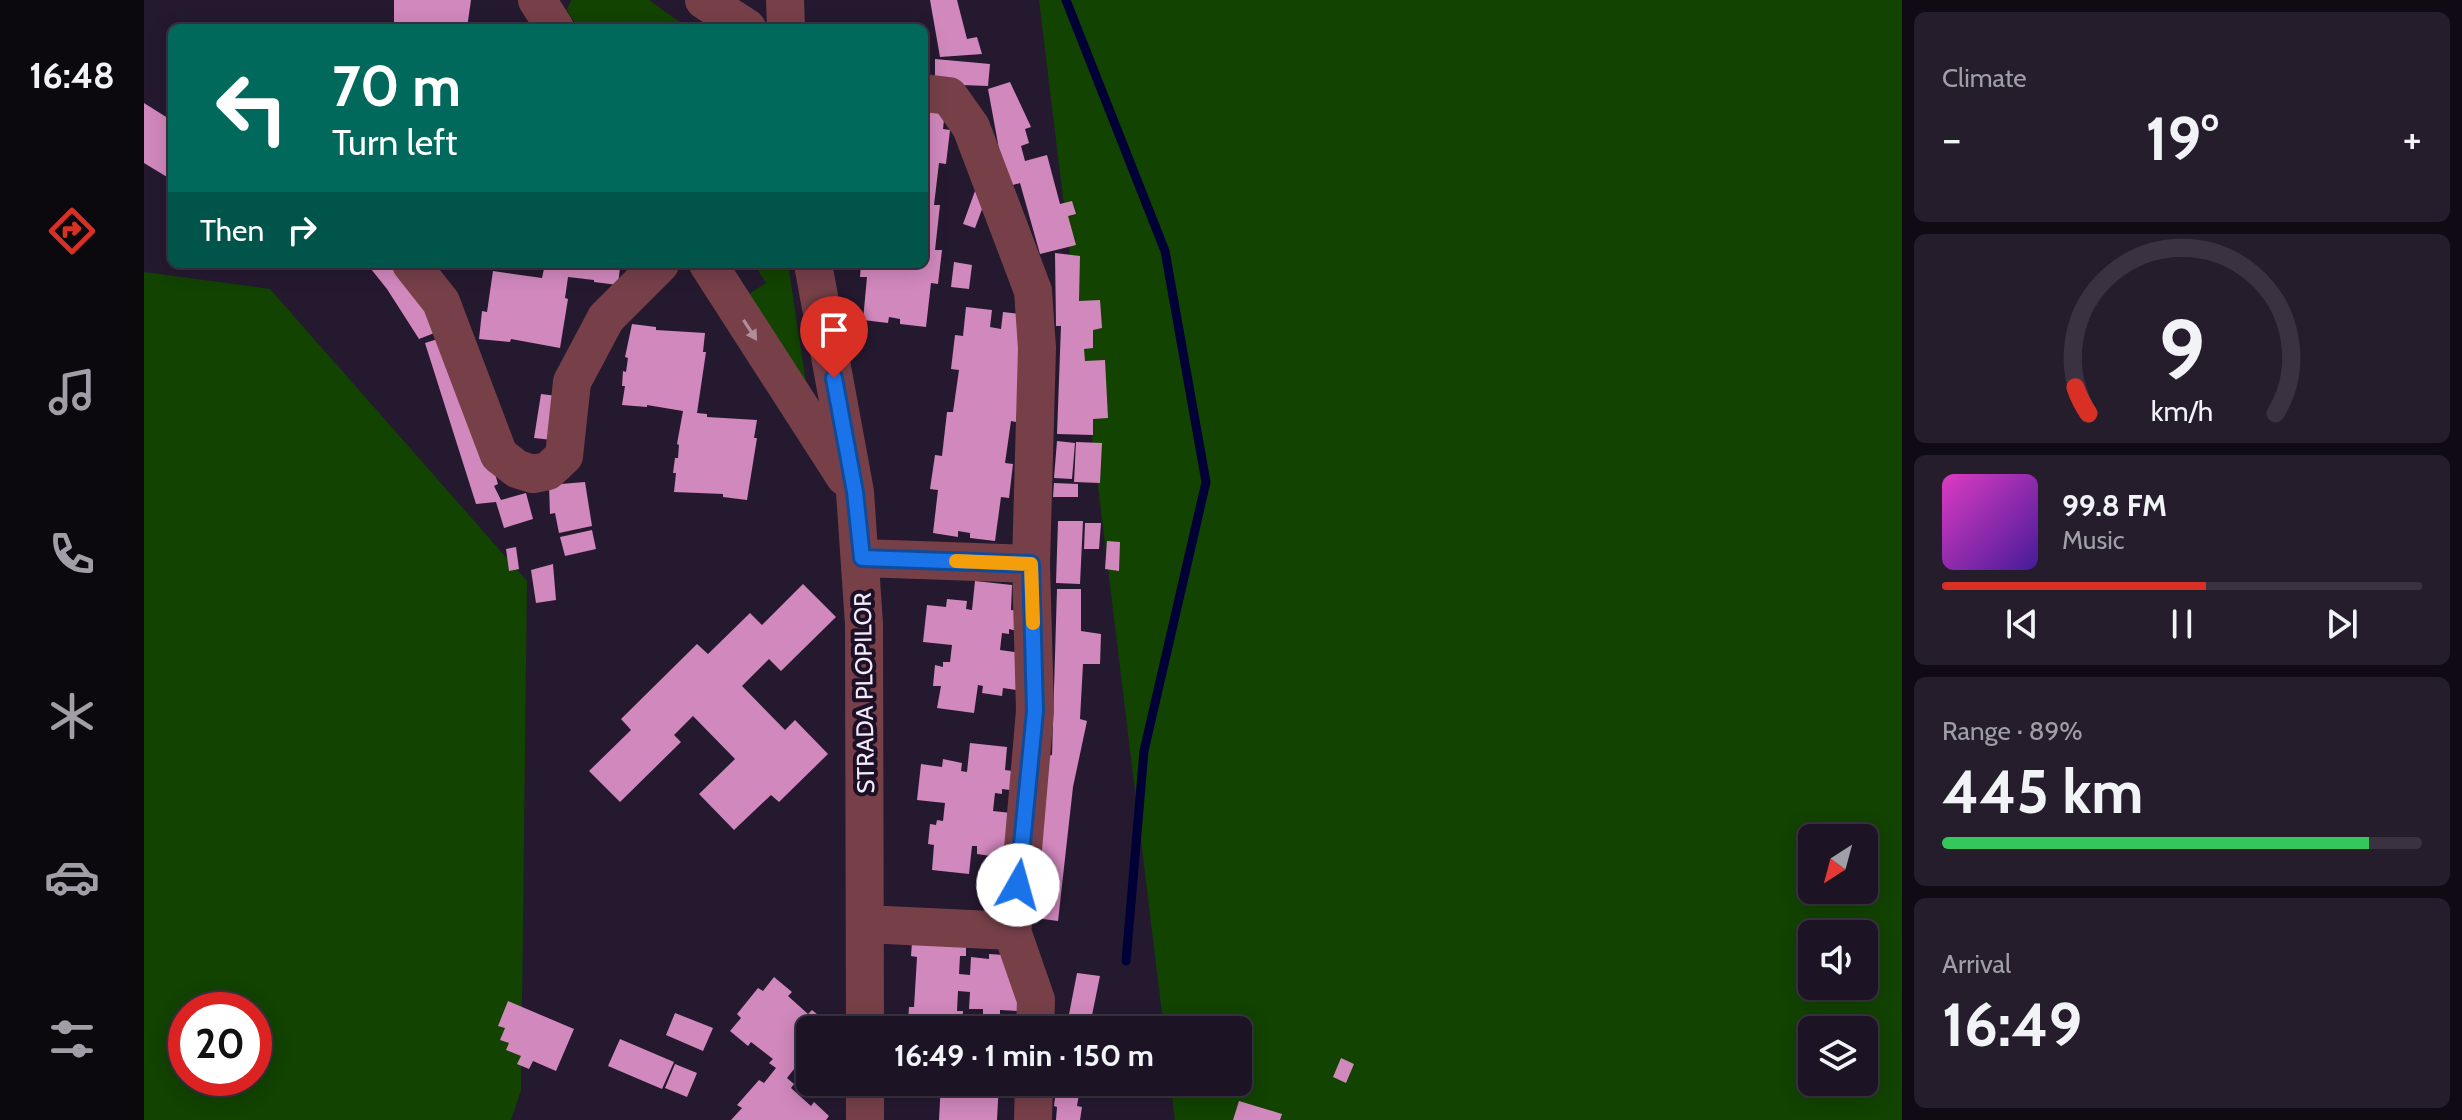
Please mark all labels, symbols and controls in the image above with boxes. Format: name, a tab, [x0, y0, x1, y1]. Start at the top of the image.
text: 70 m	[332, 52, 461, 120]
text: 16:48	[29, 53, 115, 97]
icon: left	[200, 56, 304, 160]
text: Climate	[1942, 62, 2027, 94]
text: 19°	[2145, 102, 2219, 175]
text: −	[1942, 112, 1961, 165]
text: +	[2403, 112, 2422, 165]
text: Turn left	[332, 120, 457, 164]
icon: directions	[44, 203, 100, 259]
icon: right	[280, 208, 324, 252]
text: Then	[200, 212, 264, 249]
pin	[800, 296, 868, 378]
text: 9	[2159, 300, 2205, 401]
icon: arrive	[812, 308, 856, 352]
one-way arrow	[742, 319, 757, 340]
icon: music	[44, 364, 100, 420]
text: km/h	[2151, 394, 2213, 429]
text: 99.8 FM	[2062, 487, 2167, 524]
text: Music	[2062, 524, 2125, 556]
icon: phone	[44, 526, 100, 582]
street label: STRADA PLOPILOR	[848, 592, 880, 794]
icon: previous	[2000, 602, 2044, 646]
icon: pause	[2160, 602, 2204, 646]
icon: next	[2320, 602, 2364, 646]
icon: climate	[44, 688, 100, 744]
text: Range · 89%	[1942, 715, 2083, 747]
text: 445 km	[1942, 755, 2143, 828]
north arrow	[1798, 824, 1878, 904]
map controls	[1798, 824, 1878, 1096]
position arrow	[976, 843, 1060, 927]
icon: car	[44, 849, 100, 905]
button: sound	[1798, 920, 1878, 1000]
text: Arrival	[1942, 948, 2011, 980]
text: 16:49	[1942, 988, 2082, 1061]
speed limit sign: 20	[168, 992, 272, 1096]
icon: filters	[44, 1011, 100, 1067]
button: layers	[1798, 1016, 1878, 1096]
text: 16:49 · 1 min · 150 m	[894, 1037, 1154, 1074]

